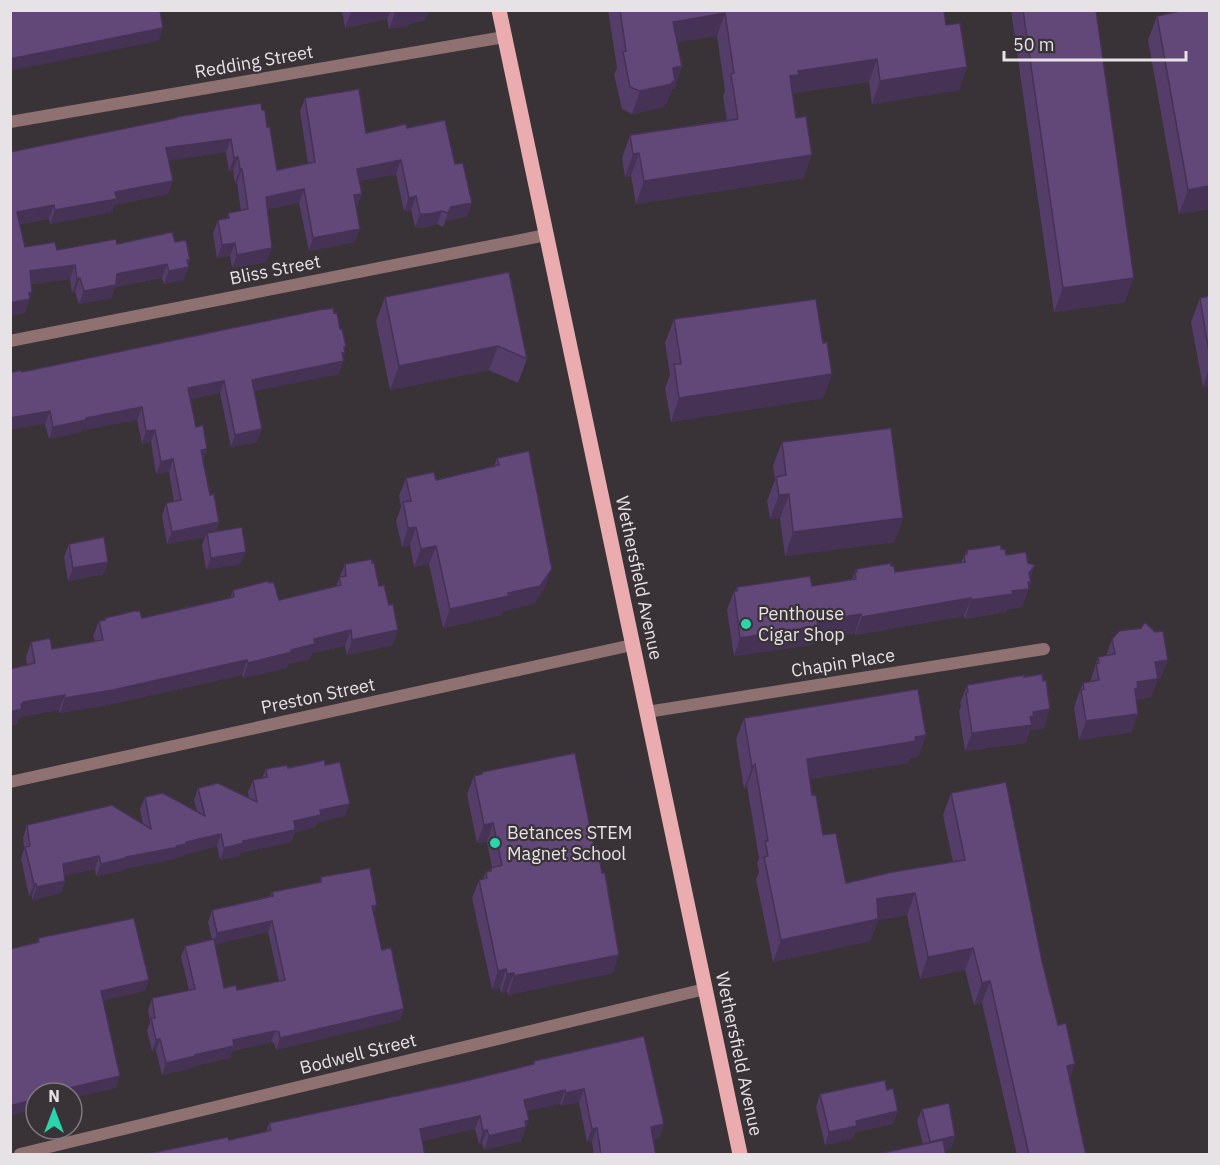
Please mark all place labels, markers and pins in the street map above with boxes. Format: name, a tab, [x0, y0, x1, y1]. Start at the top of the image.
place label: Penthouse Cigar Shop	[758, 602, 845, 646]
marker: Penthouse Cigar Shop	[739, 617, 753, 631]
place label: Betances STEM Magnet School	[507, 821, 632, 865]
marker: Betances STEM Magnet School	[488, 836, 502, 850]

